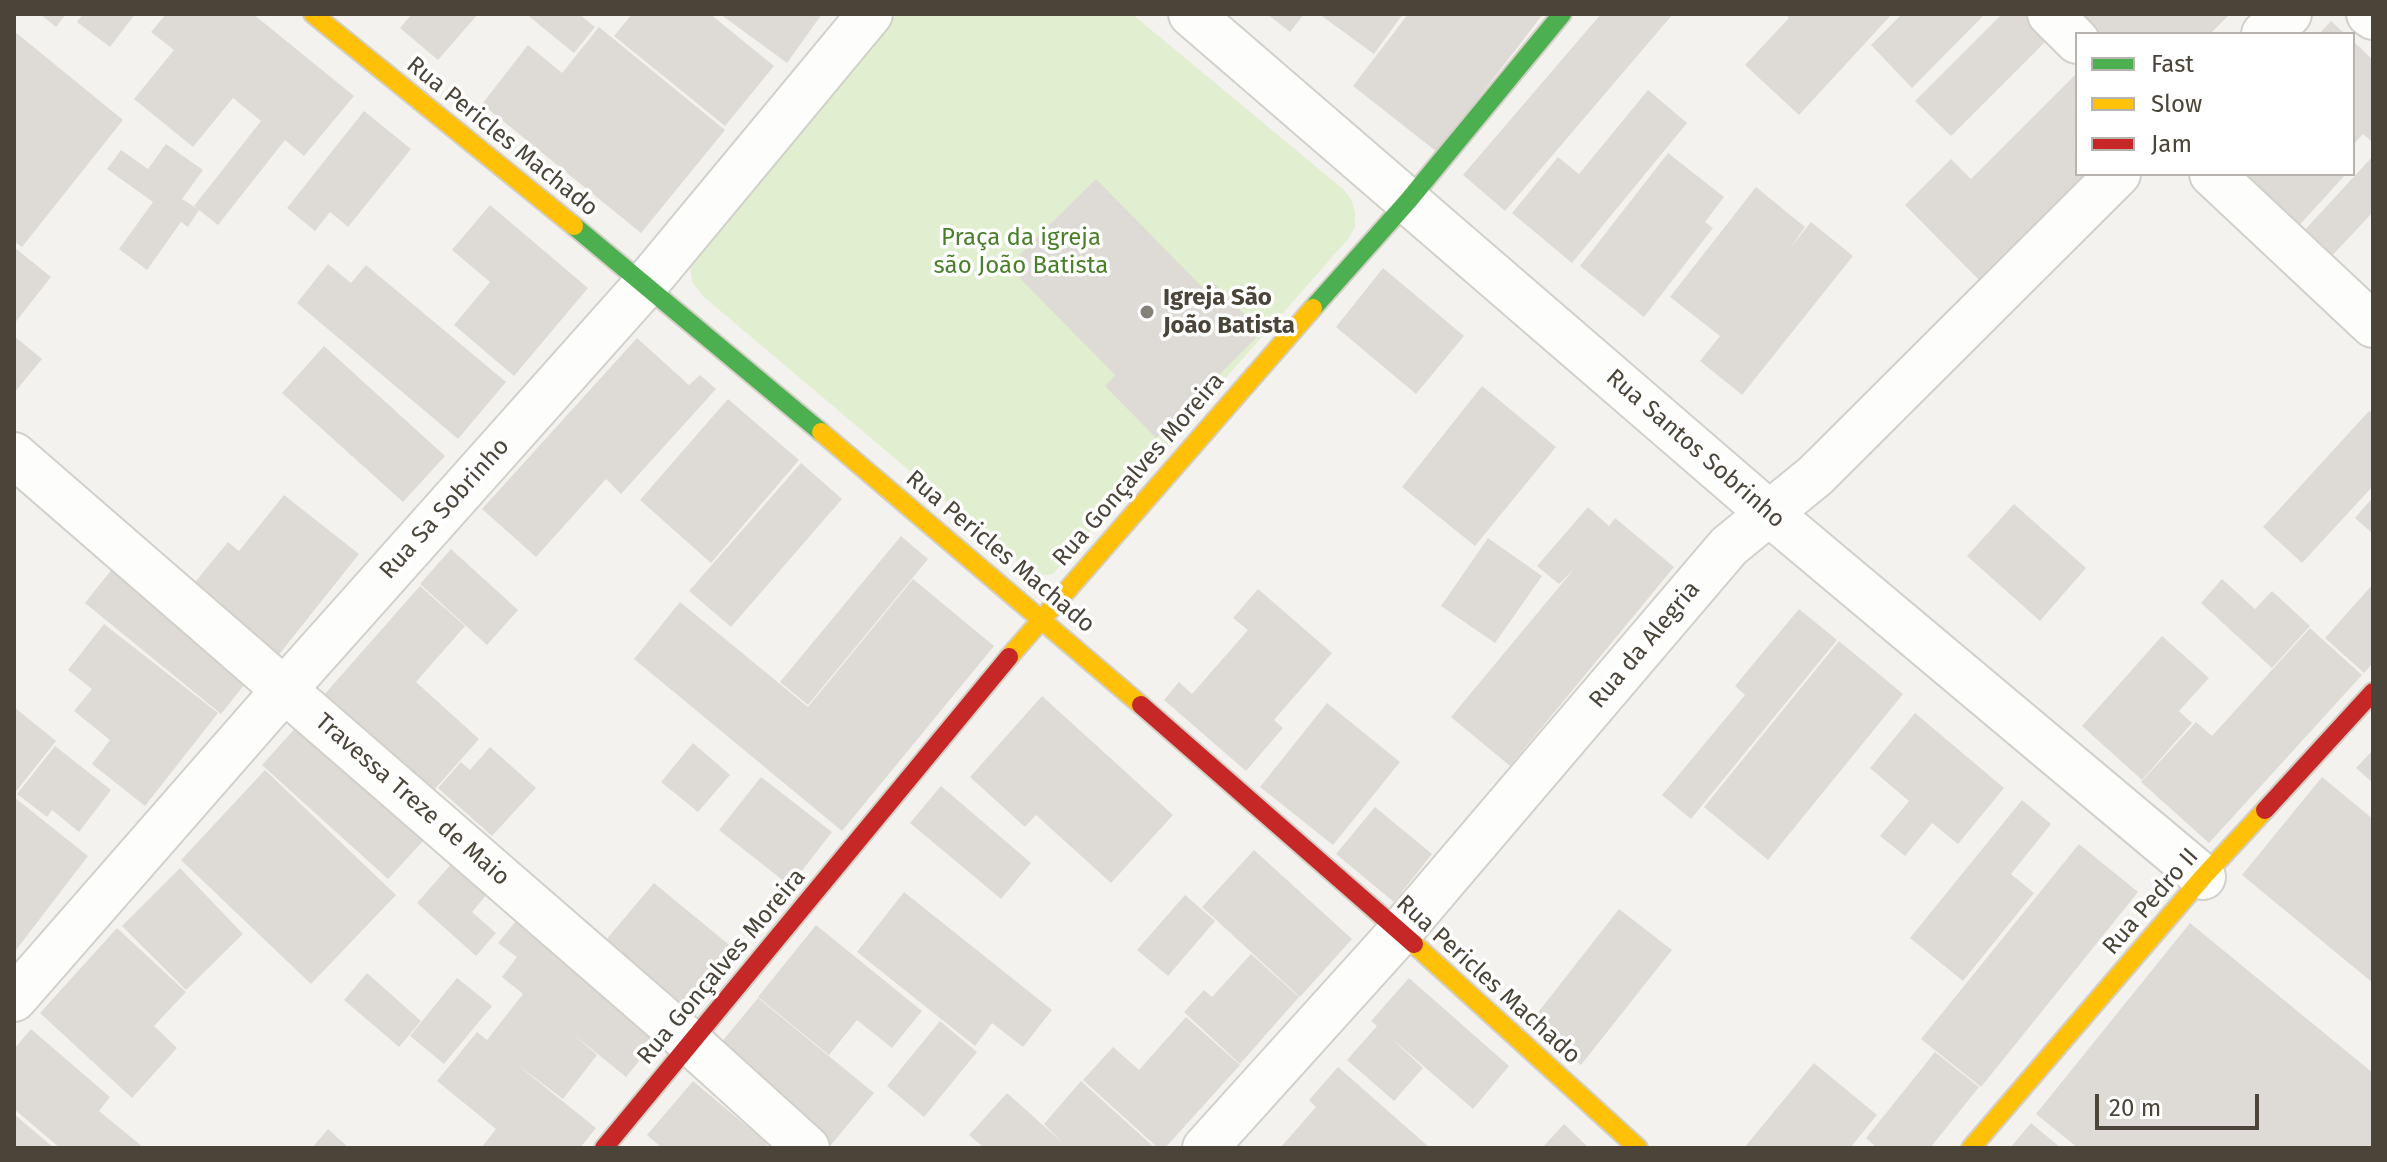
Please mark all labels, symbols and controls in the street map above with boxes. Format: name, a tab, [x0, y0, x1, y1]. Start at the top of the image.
legend	[2075, 32, 2355, 176]
text: Fast	[2151, 50, 2194, 78]
street label: Rua Pericles Machado	[400, 51, 604, 223]
text: Slow	[2151, 90, 2202, 118]
text: Jam	[2151, 130, 2192, 158]
park label: Praça da igreja são João Batista	[934, 224, 1108, 280]
place label: Igreja São João Batista	[1163, 284, 1295, 340]
marker: Igreja São João Batista	[1138, 303, 1156, 321]
street label: Rua Santos Sobrinho	[1600, 363, 1790, 535]
street label: Rua Gonçalves Moreira	[1047, 367, 1231, 573]
street label: Rua Sa Sobrinho	[374, 433, 516, 585]
street label: Rua Pericles Machado	[900, 464, 1100, 640]
street label: Rua da Alegria	[1584, 576, 1706, 714]
street label: Travessa Treze de Maio	[309, 708, 515, 892]
street label: Rua Pedro II	[2097, 843, 2205, 961]
street label: Rua Gonçalves Moreira	[632, 863, 812, 1071]
street label: Rua Pericles Machado	[1390, 890, 1586, 1070]
scale bar	[2099, 1078, 2263, 1128]
text: 20 m	[2109, 1094, 2161, 1122]

